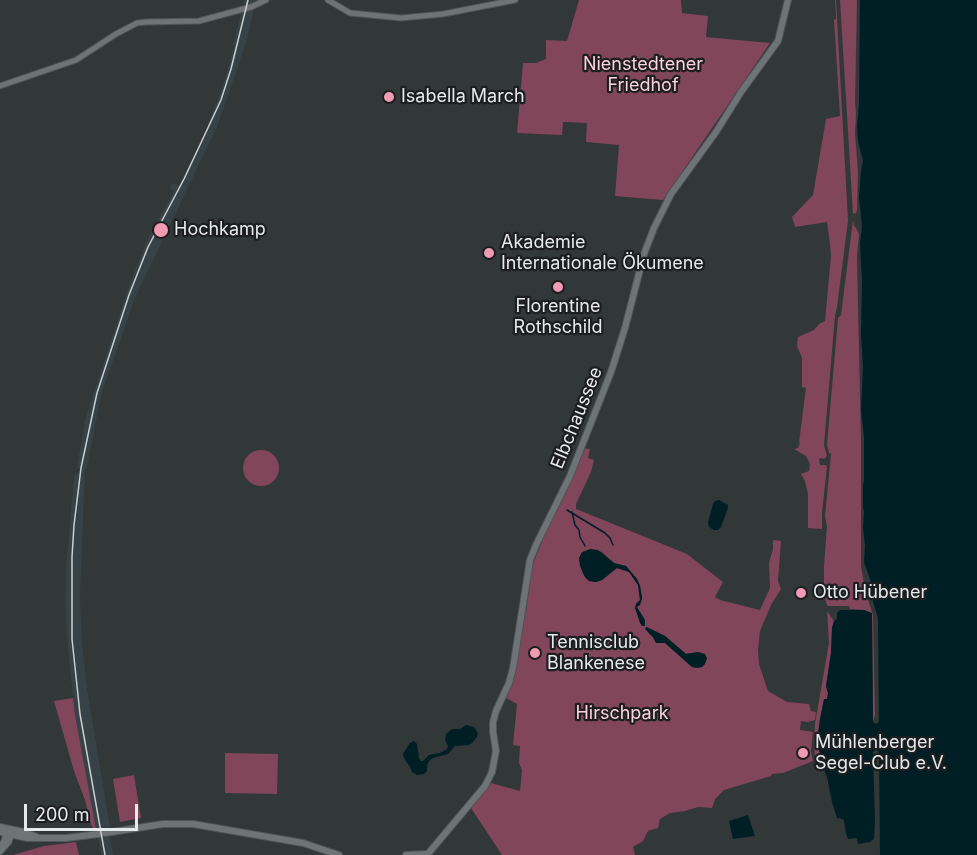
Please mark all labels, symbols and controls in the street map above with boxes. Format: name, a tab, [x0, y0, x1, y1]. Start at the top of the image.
park label: Nienstedtener Friedhof	[583, 54, 703, 97]
place label: Isabella March	[401, 86, 525, 108]
marker: Isabella March	[382, 90, 396, 104]
place label: Hochkamp	[174, 219, 266, 241]
marker: Hochkamp	[152, 221, 170, 239]
place label: Akademie Internationale Ökumene	[501, 232, 704, 274]
marker: Akademie Internationale Ökumene	[482, 246, 496, 260]
marker: Florentine Rothschild	[551, 280, 565, 294]
place label: Florentine Rothschild	[514, 296, 602, 338]
street label: Elbchaussee	[547, 364, 607, 472]
place label: Otto Hübener	[813, 582, 927, 604]
marker: Otto Hübener	[794, 586, 808, 600]
place label: Tennisclub Blankenese	[547, 632, 645, 674]
marker: Tennisclub Blankenese	[528, 646, 542, 660]
park label: Hirschpark	[575, 703, 669, 725]
place label: Mühlenberger Segel-Club e.V.	[815, 732, 947, 774]
marker: Mühlenberger Segel-Club e.V.	[796, 746, 810, 760]
scale bar	[27, 792, 141, 830]
text: 200 m	[35, 804, 90, 825]

